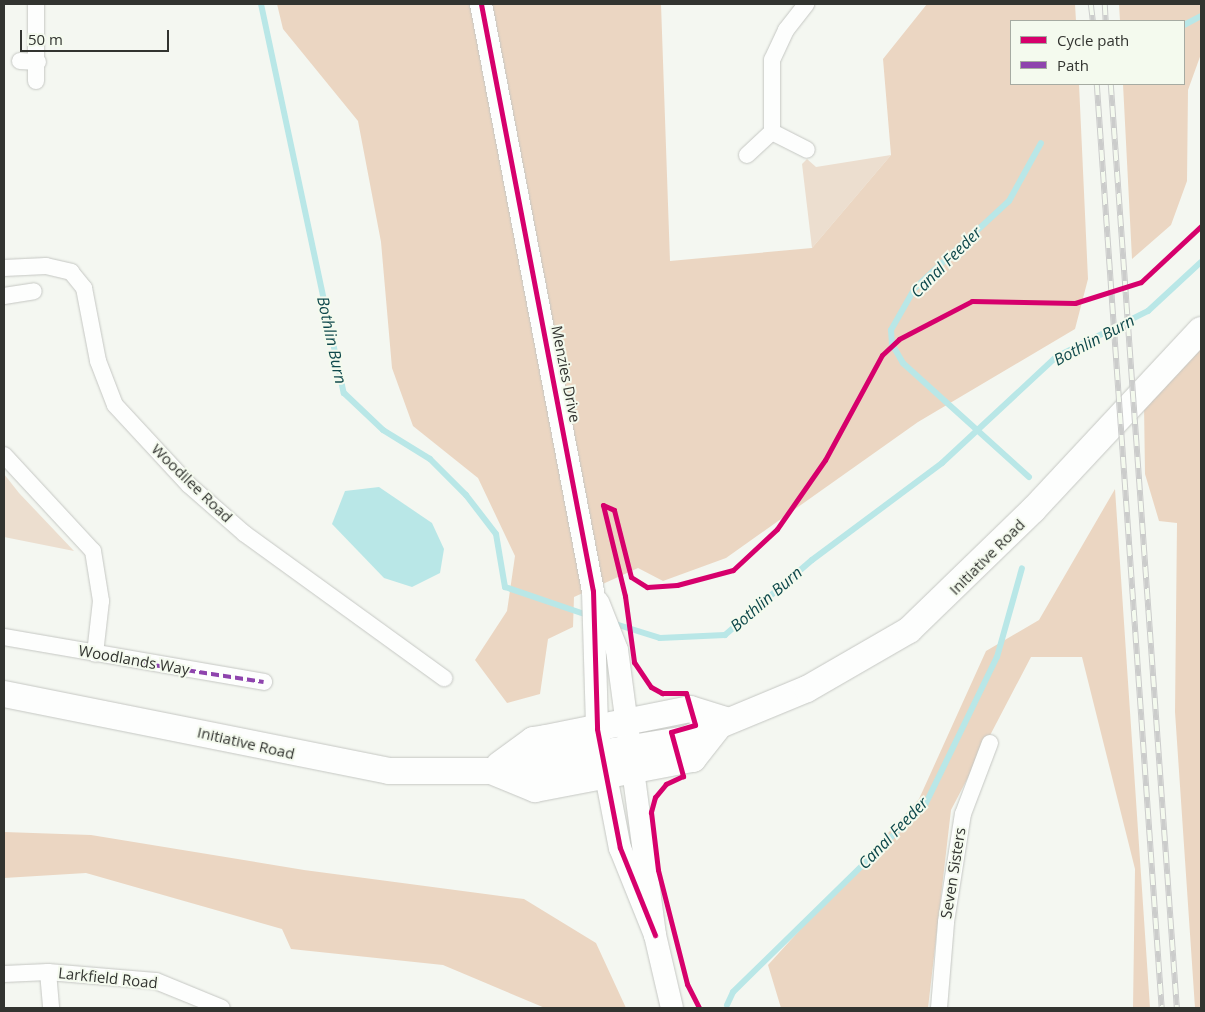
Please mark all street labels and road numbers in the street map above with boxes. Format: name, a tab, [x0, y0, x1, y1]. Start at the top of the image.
street label: Menzies Drive	[548, 324, 584, 424]
street label: Woodilee Road	[148, 440, 236, 526]
street label: Initiative Road	[945, 515, 1029, 599]
street label: Woodlands Way	[77, 641, 191, 679]
street label: Initiative Road	[196, 723, 296, 763]
street label: Seven Sisters	[937, 826, 969, 920]
street label: Larkfield Road	[57, 964, 159, 992]

